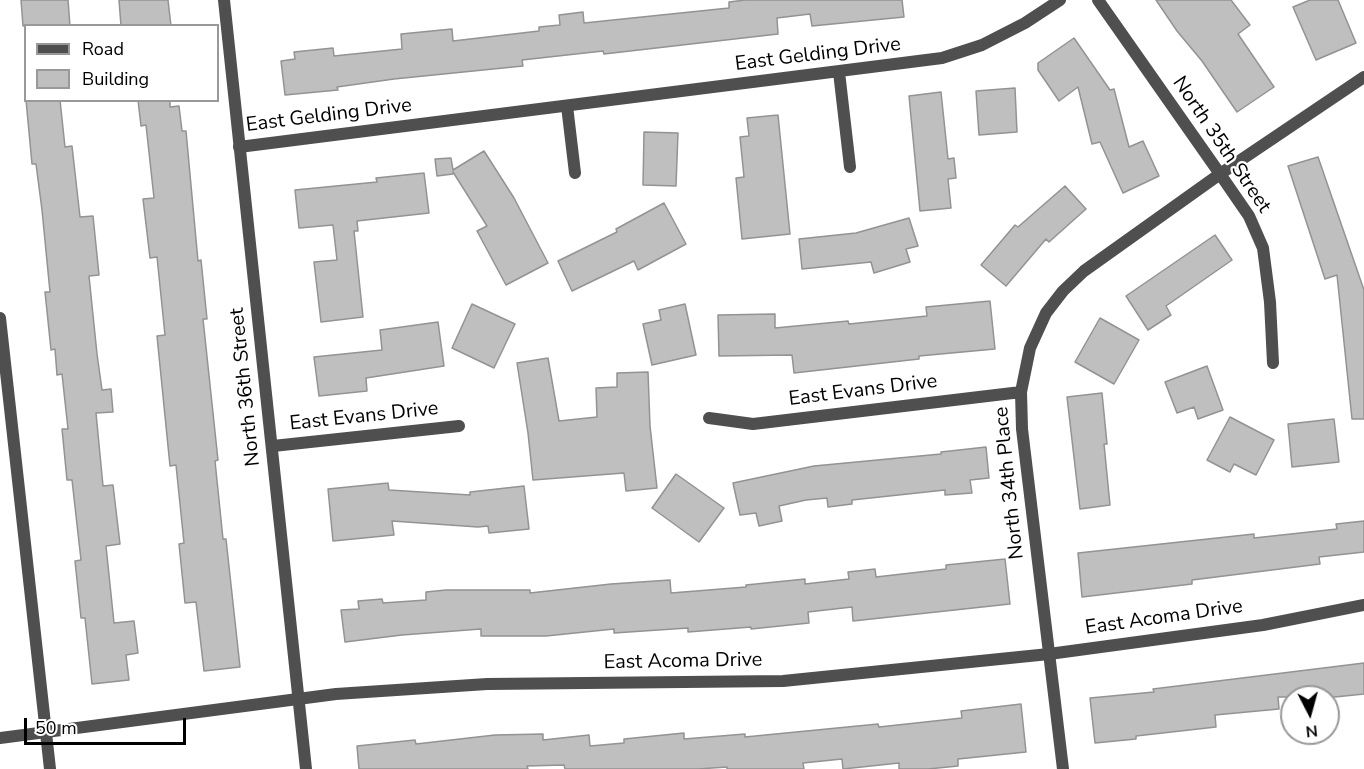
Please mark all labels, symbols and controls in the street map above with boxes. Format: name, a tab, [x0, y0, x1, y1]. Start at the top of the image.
legend	[24, 24, 219, 102]
street label: East Gelding Drive	[734, 33, 902, 77]
text: Road	[82, 37, 124, 61]
text: Building	[82, 67, 149, 91]
street label: North 35th Street	[1167, 72, 1275, 218]
street label: East Gelding Drive	[245, 94, 413, 138]
street label: North 36th Street	[226, 307, 266, 467]
street label: East Evans Drive	[787, 370, 939, 412]
street label: East Evans Drive	[288, 397, 440, 437]
street label: North 34th Place	[990, 405, 1030, 561]
street label: East Acoma Drive	[1084, 595, 1244, 641]
street label: East Acoma Drive	[603, 649, 763, 675]
north arrow	[1280, 685, 1340, 745]
scale bar	[27, 706, 189, 744]
text: 50 m	[35, 716, 77, 740]
text: N	[1305, 719, 1319, 742]

